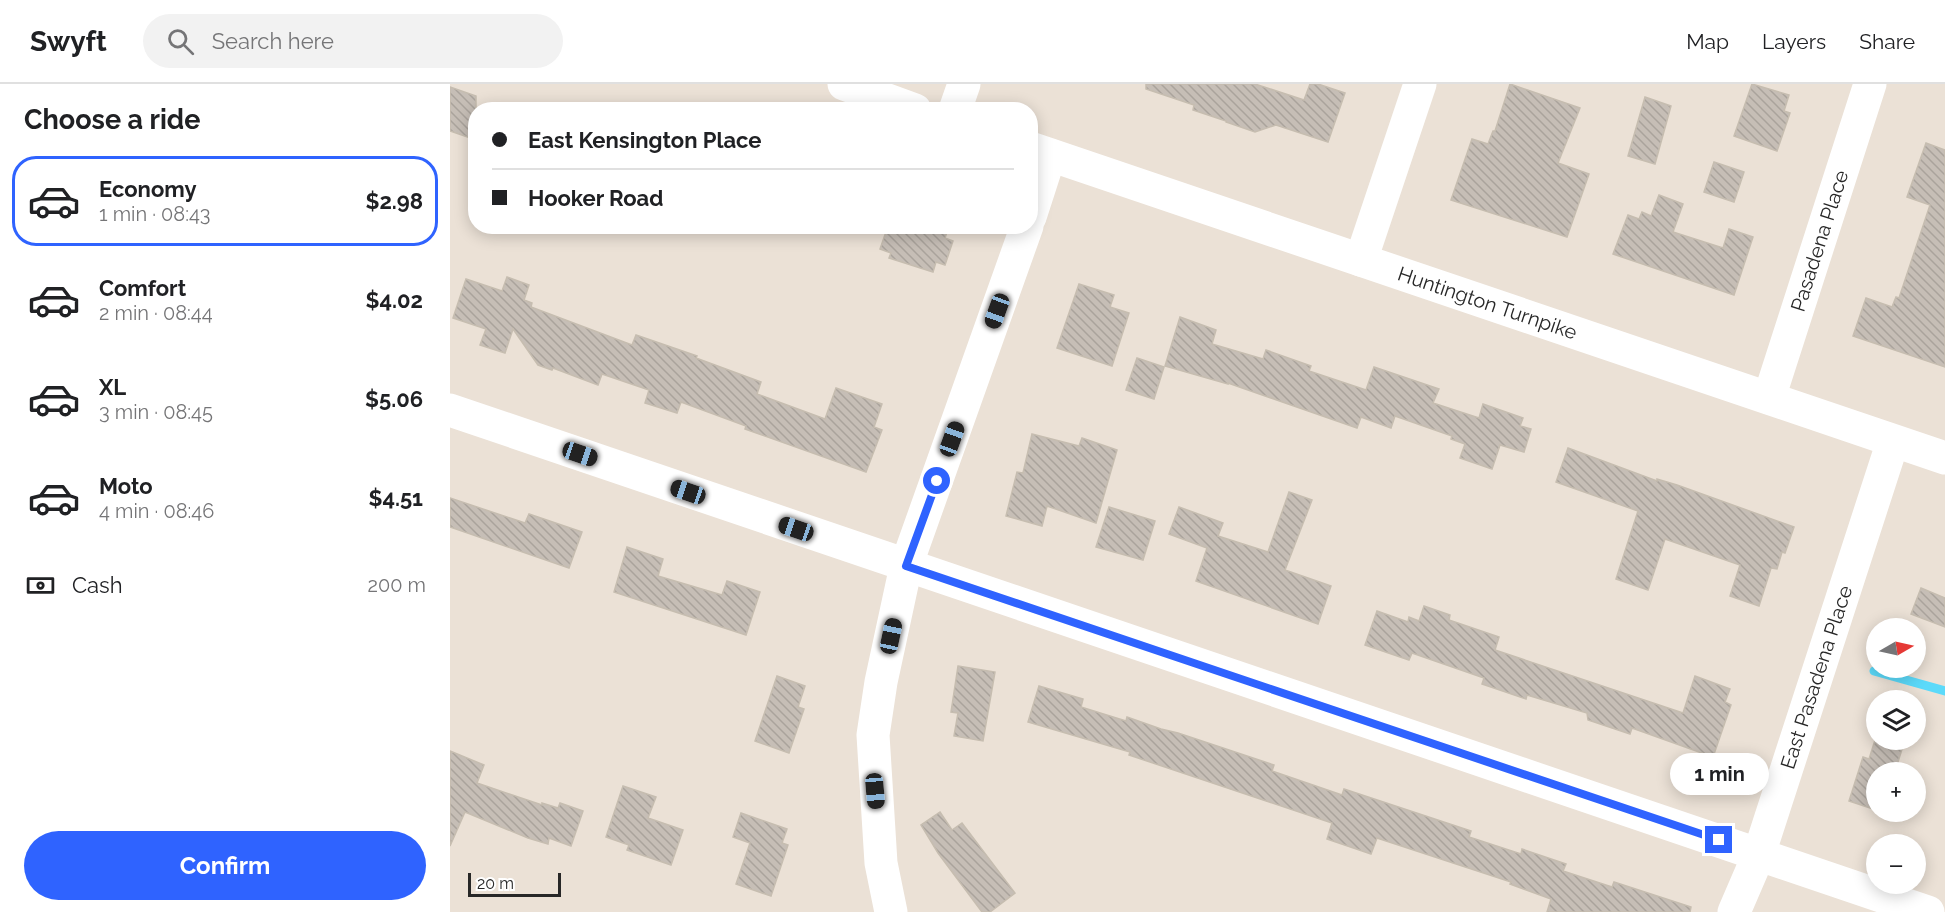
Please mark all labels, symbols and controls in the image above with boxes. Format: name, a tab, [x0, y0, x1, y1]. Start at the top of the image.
search box	[143, 14, 563, 68]
text: Swyft	[30, 25, 107, 58]
icon: search	[164, 25, 197, 58]
text: Search here	[212, 28, 334, 54]
text: Map	[1686, 29, 1729, 54]
text: Layers	[1762, 29, 1826, 54]
text: Share	[1859, 29, 1915, 54]
text: Choose a ride	[24, 104, 200, 135]
text: East Kensington Place	[528, 127, 762, 153]
street label: Pasadena Place	[1786, 167, 1854, 315]
icon: car	[27, 174, 81, 228]
text: Economy	[99, 176, 197, 202]
text: Hooker Road	[528, 185, 663, 211]
text: $2.98	[365, 188, 423, 214]
text: 1 min · 08:43	[99, 202, 211, 226]
street label: Huntington Turnpike	[1395, 262, 1580, 345]
icon: car	[27, 273, 81, 327]
text: Comfort	[99, 275, 186, 301]
text: $4.02	[366, 287, 423, 313]
car	[982, 291, 1012, 331]
text: 2 min · 08:44	[99, 301, 213, 325]
icon: car	[27, 372, 81, 426]
text: XL	[99, 374, 126, 400]
text: $5.06	[365, 386, 423, 412]
text: 3 min · 08:45	[99, 400, 213, 424]
car	[937, 419, 967, 459]
car	[560, 440, 600, 468]
route start	[923, 467, 950, 494]
icon: car	[27, 471, 81, 525]
text: Moto	[99, 473, 153, 499]
car	[668, 478, 708, 506]
text: $4.51	[368, 485, 423, 511]
text: 4 min · 08:46	[99, 499, 214, 523]
car	[776, 515, 816, 543]
icon: cash	[24, 569, 57, 602]
text: Cash	[72, 572, 123, 598]
text: 200 m	[368, 573, 426, 597]
street label: East Pasadena Place	[1775, 582, 1857, 772]
car	[878, 617, 904, 655]
north arrow	[1866, 618, 1926, 678]
map controls	[1866, 618, 1926, 894]
button: layers	[1866, 690, 1926, 750]
callout: 1 min	[1670, 753, 1768, 795]
text: 1 min	[1694, 762, 1745, 786]
button: +	[1866, 762, 1926, 822]
car	[864, 772, 886, 810]
route end	[1705, 826, 1732, 853]
button: Confirm	[24, 831, 426, 900]
button: −	[1866, 834, 1926, 894]
scale bar	[468, 870, 561, 898]
text: 20 m	[477, 874, 514, 893]

